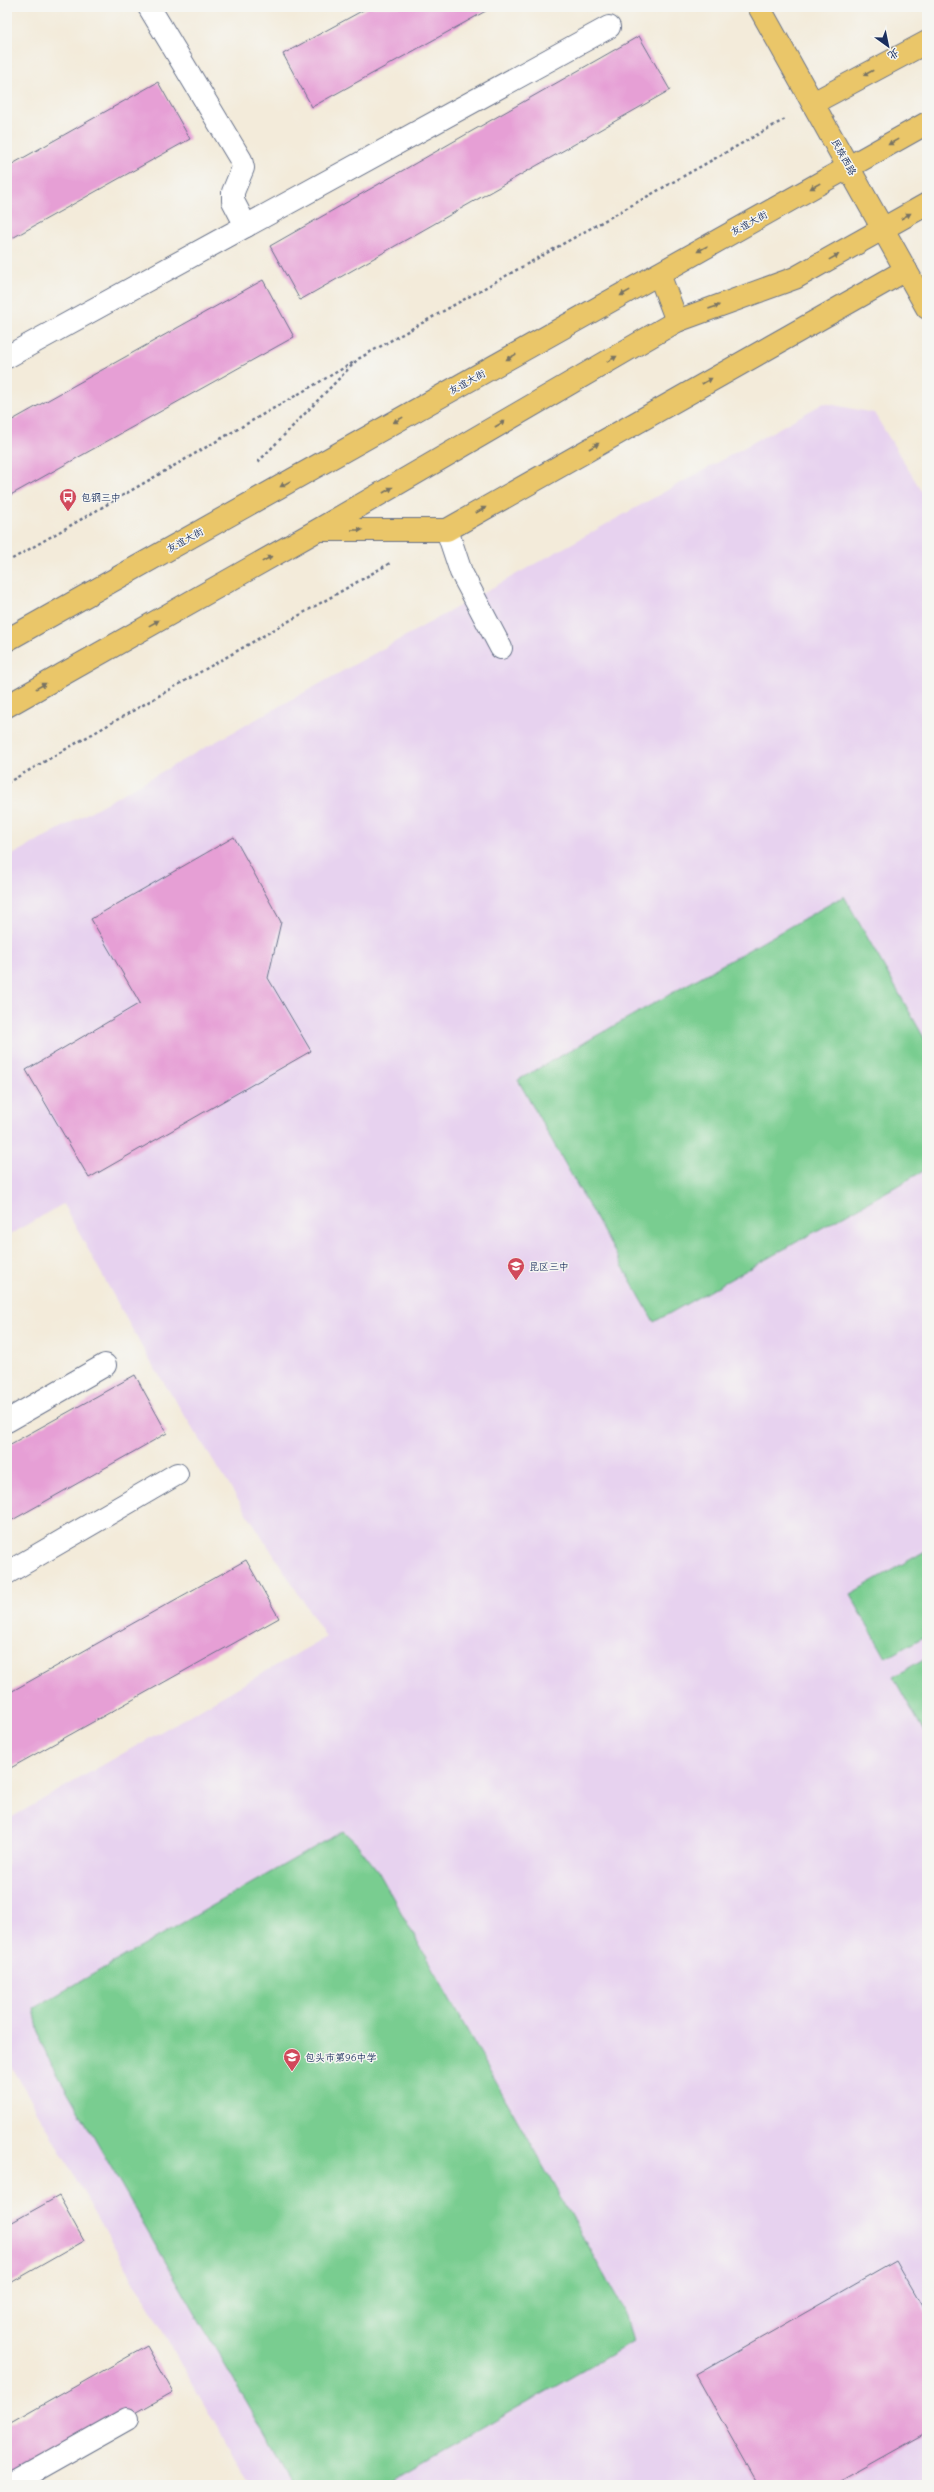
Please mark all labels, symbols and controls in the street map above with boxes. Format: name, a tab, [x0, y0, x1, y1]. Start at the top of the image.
north arrow	[868, 26, 908, 66]
text: 北	[885, 46, 902, 63]
one-way arrow	[862, 70, 874, 77]
street label: 民族西路	[829, 136, 859, 178]
one-way arrow	[887, 138, 899, 145]
one-way arrow	[809, 182, 821, 189]
street label: 友谊大街	[728, 208, 770, 238]
one-way arrow	[900, 213, 911, 220]
one-way arrow	[696, 246, 708, 253]
one-way arrow	[828, 253, 839, 260]
one-way arrow	[619, 289, 631, 296]
one-way arrow	[709, 304, 721, 310]
one-way arrow	[505, 353, 517, 360]
one-way arrow	[606, 355, 618, 362]
street label: 友谊大街	[446, 367, 488, 397]
one-way arrow	[701, 378, 713, 385]
one-way arrow	[392, 417, 404, 424]
one-way arrow	[494, 421, 506, 428]
one-way arrow	[588, 442, 600, 449]
one-way arrow	[279, 481, 291, 487]
one-way arrow	[382, 486, 393, 493]
bus stop icon: 包钢三中	[58, 487, 78, 512]
place label: 包钢三中	[81, 491, 121, 504]
one-way arrow	[476, 507, 487, 514]
street label: 友谊大街	[164, 525, 206, 555]
one-way arrow	[351, 527, 364, 533]
one-way arrow	[262, 555, 273, 562]
one-way arrow	[148, 619, 160, 626]
one-way arrow	[35, 683, 47, 690]
school or university icon: 昆区三中	[506, 1256, 526, 1281]
place label: 昆区三中	[529, 1260, 569, 1273]
school or university icon: 包头市第96中学	[282, 2047, 302, 2072]
place label: 包头市第96中学	[305, 2051, 377, 2064]

